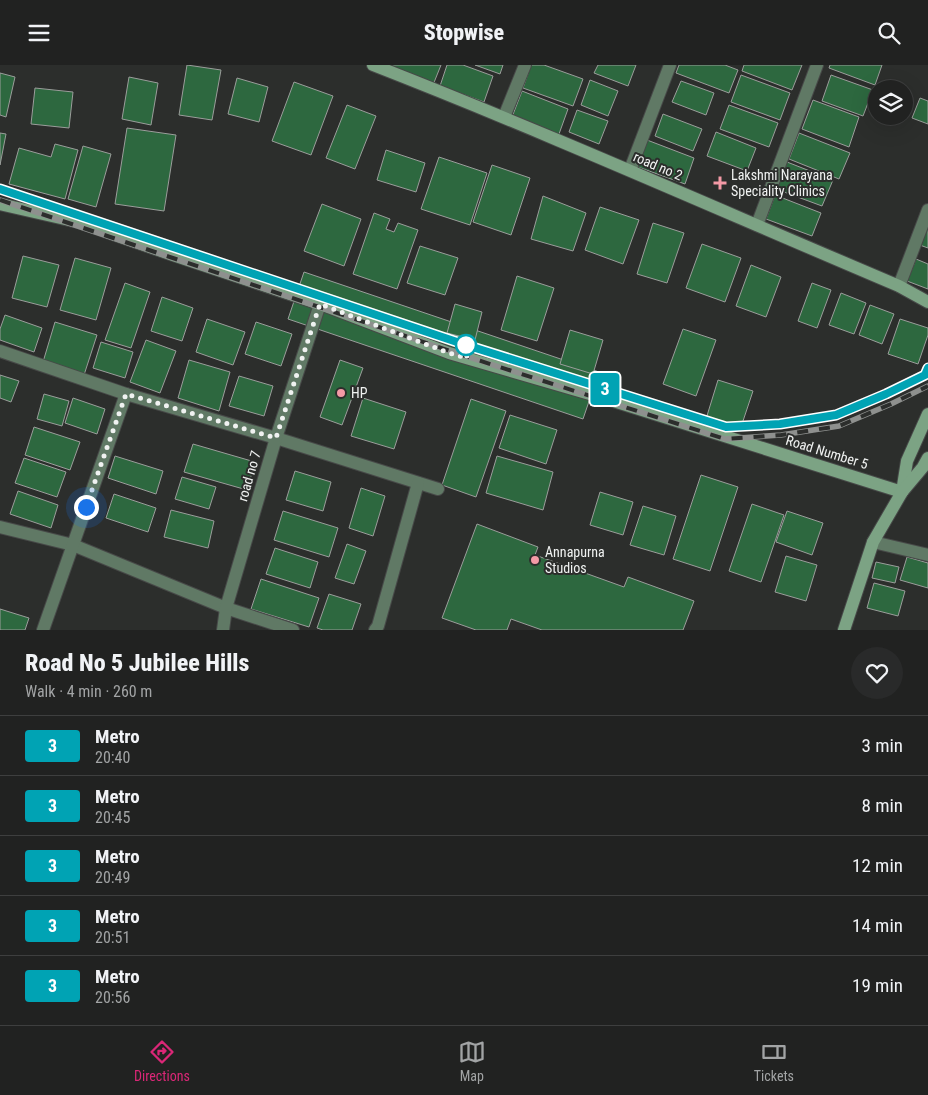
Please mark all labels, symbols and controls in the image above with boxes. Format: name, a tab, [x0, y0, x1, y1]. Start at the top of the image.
icon: menu	[25, 19, 53, 47]
icon: search	[875, 19, 903, 47]
text: Stopwise	[424, 20, 504, 45]
map controls	[868, 80, 913, 125]
button: layers	[868, 80, 913, 125]
street label: road no 2	[631, 148, 685, 184]
place label: Lakshmi Narayana Speciality Clinics	[731, 167, 833, 199]
marker: Lakshmi Narayana Speciality Clinics	[713, 176, 727, 190]
unlabelled marker	[455, 334, 477, 356]
line badge: 3	[589, 373, 621, 405]
text: 3	[600, 378, 610, 399]
place label: HP	[351, 385, 368, 401]
marker: HP	[335, 387, 347, 399]
street label: Road Number 5	[784, 432, 870, 472]
street label: road no 7	[234, 449, 264, 503]
your location	[74, 495, 99, 520]
place label: Annapurna Studios	[545, 544, 605, 576]
marker: Annapurna Studios	[529, 554, 541, 566]
button: heart	[851, 647, 903, 699]
text: Road No 5 Jubilee Hills	[25, 649, 249, 677]
text: Walk · 4 min · 260 m	[25, 682, 152, 701]
text: Metro	[95, 725, 140, 748]
text: 3 min	[861, 734, 903, 757]
text: 3	[48, 735, 57, 756]
text: 20:40	[95, 748, 130, 767]
text: Metro	[95, 785, 140, 808]
text: 8 min	[861, 794, 903, 817]
text: 3	[48, 795, 57, 816]
text: 20:45	[95, 808, 130, 827]
text: Metro	[95, 845, 140, 868]
text: 12 min	[852, 854, 903, 877]
text: 3	[48, 855, 57, 876]
text: 20:49	[95, 868, 130, 887]
text: Metro	[95, 905, 140, 928]
text: 14 min	[852, 914, 903, 937]
text: 3	[48, 915, 57, 936]
text: 20:51	[95, 928, 130, 947]
text: Metro	[95, 965, 140, 988]
text: 19 min	[852, 974, 903, 997]
text: 3	[48, 975, 57, 996]
text: 20:56	[95, 988, 130, 1007]
tab: Directions	[134, 1038, 190, 1084]
tab: Map	[458, 1038, 486, 1084]
tab: Tickets	[754, 1038, 794, 1084]

